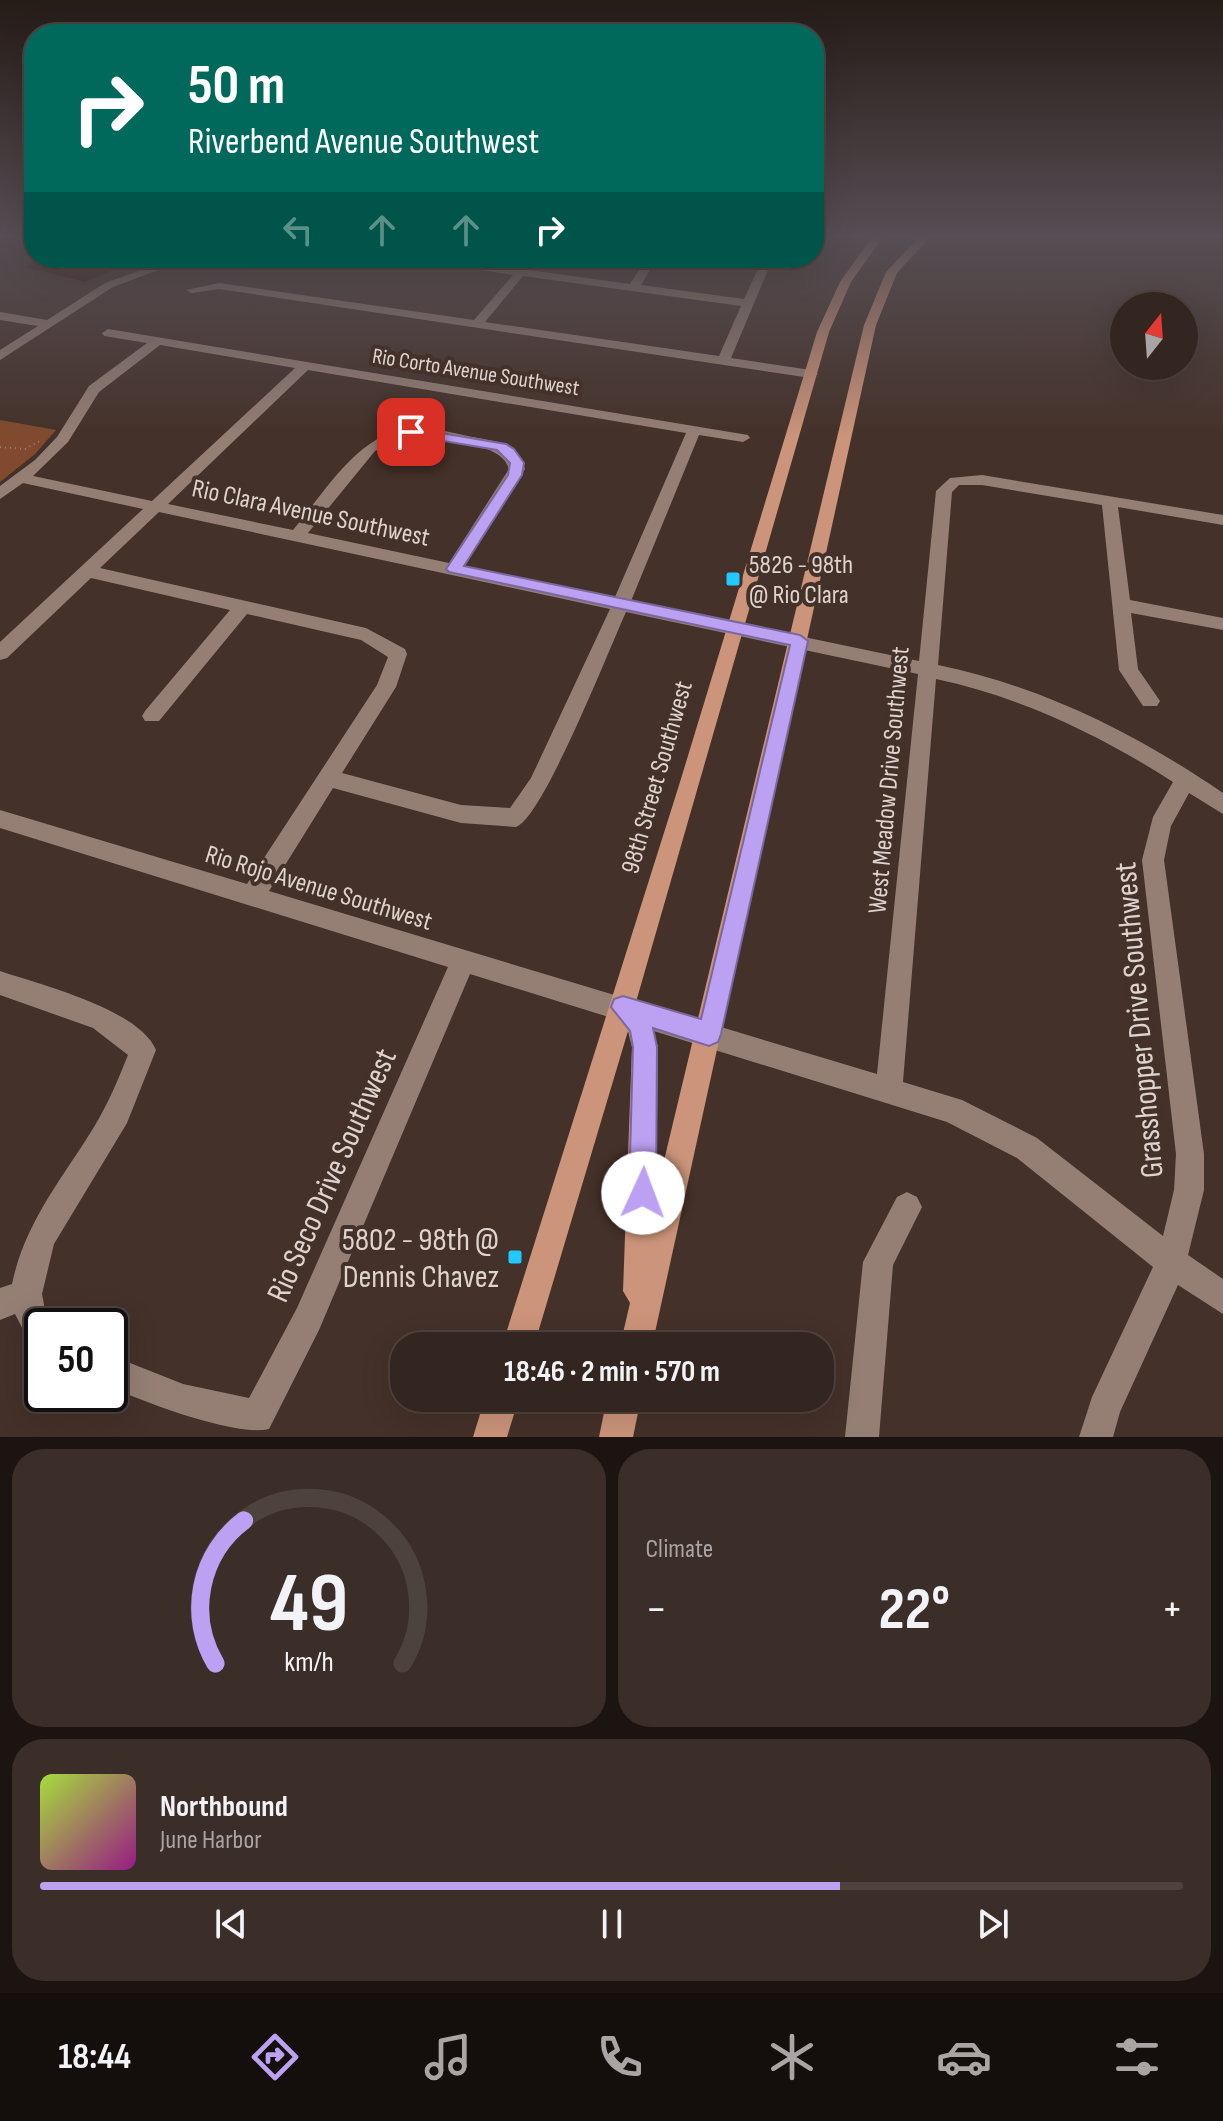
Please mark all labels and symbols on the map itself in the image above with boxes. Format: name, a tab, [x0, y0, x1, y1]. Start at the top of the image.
north arrow	[1110, 292, 1198, 380]
street label: Rio Corto Avenue Southwest	[370, 343, 581, 402]
pin	[377, 398, 445, 466]
street label: Rio Clara Avenue Southwest	[189, 473, 432, 554]
place label: 5826 - 98th @ Rio Clara	[749, 550, 853, 611]
marker: 5826 - 98th @ Rio Clara	[724, 570, 742, 588]
street label: West Meadow Drive Southwest	[862, 645, 917, 915]
street label: 98th Street Southwest	[615, 677, 700, 877]
street label: Rio Rojo Avenue Southwest	[201, 839, 436, 938]
street label: Grasshopper Drive Southwest	[1106, 860, 1173, 1179]
street label: Rio Seco Drive Southwest	[259, 1043, 406, 1308]
position arrow	[601, 1151, 685, 1235]
place label: 5802 - 98th @ Dennis Chavez	[342, 1221, 499, 1297]
marker: 5802 - 98th @ Dennis Chavez	[506, 1248, 524, 1266]
speed limit sign: 50	[24, 1308, 128, 1412]

